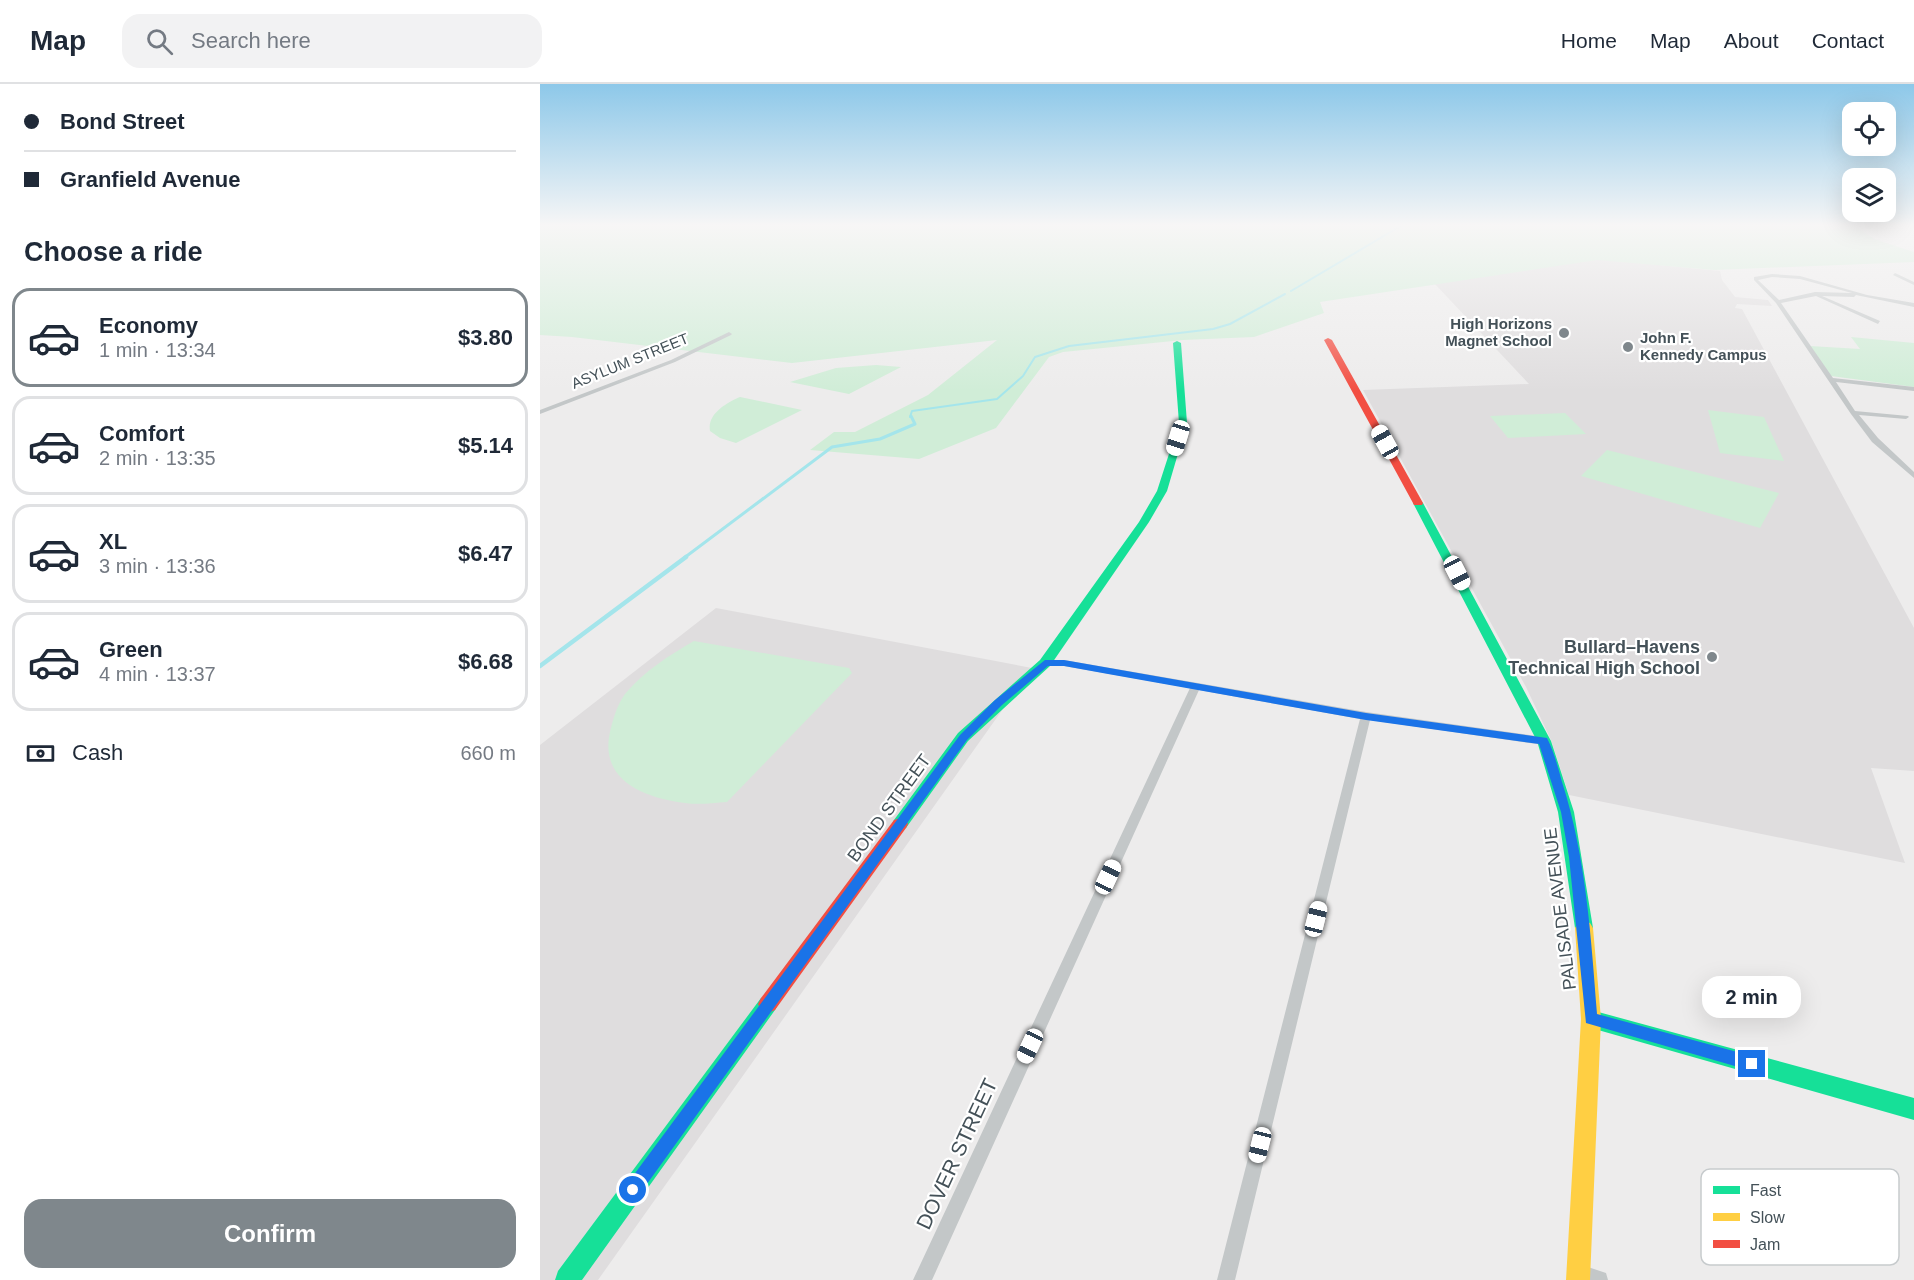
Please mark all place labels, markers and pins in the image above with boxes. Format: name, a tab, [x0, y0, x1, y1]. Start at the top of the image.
place label: High Horizons Magnet School	[1445, 315, 1552, 349]
marker: High Horizons Magnet School	[1557, 326, 1571, 340]
place label: John F. Kennedy Campus	[1640, 329, 1767, 363]
marker: John F. Kennedy Campus	[1621, 340, 1635, 354]
place label: Bullard–Havens Technical High School	[1508, 637, 1700, 678]
marker: Bullard–Havens Technical High School	[1705, 650, 1719, 664]

